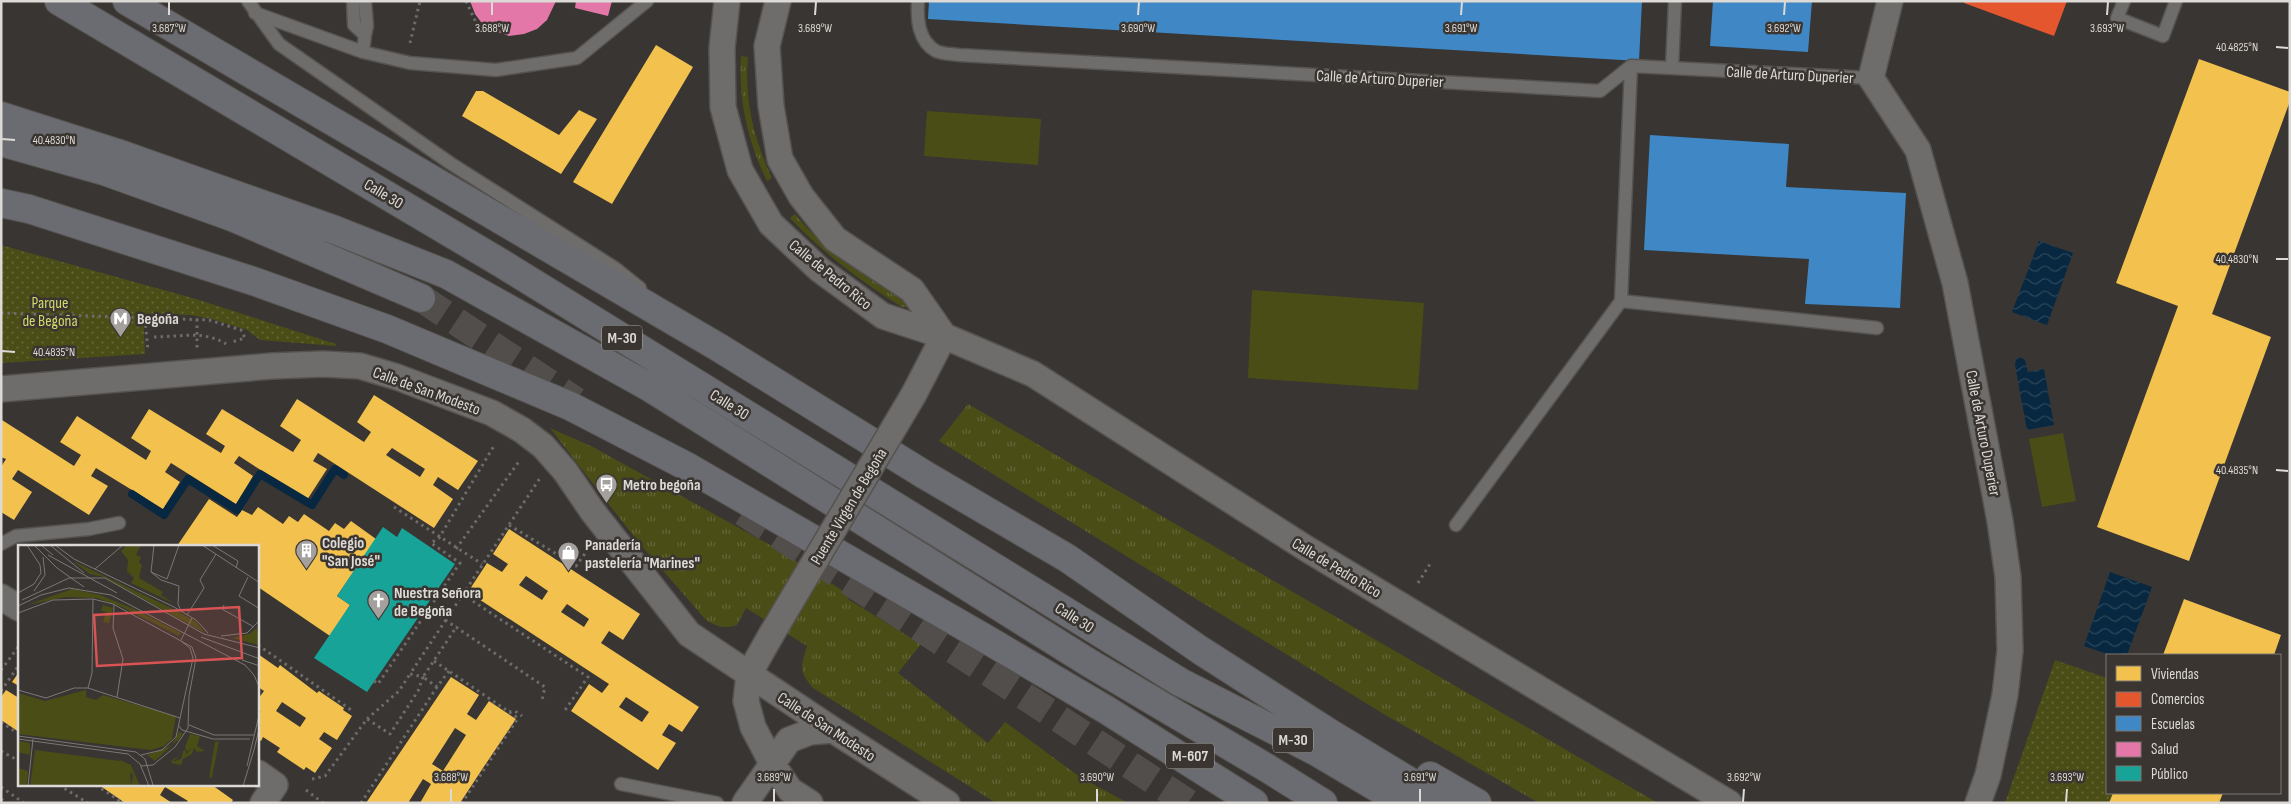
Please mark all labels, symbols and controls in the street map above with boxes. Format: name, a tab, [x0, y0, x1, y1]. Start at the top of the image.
text: 3.687°W	[152, 21, 186, 36]
text: 3.688°W	[475, 21, 509, 36]
text: 3.689°W	[798, 21, 832, 36]
text: 3.690°W	[1121, 21, 1155, 36]
text: 3.691°W	[1445, 21, 1477, 36]
text: 3.692°W	[1767, 21, 1801, 36]
text: 3.693°W	[2090, 21, 2124, 36]
text: 40.4825°N	[2216, 40, 2258, 55]
street label: Calle de Arturo Duperier	[1726, 63, 1854, 88]
street label: Calle de Arturo Duperier	[1316, 67, 1444, 92]
text: 40.4830°N	[33, 133, 75, 148]
street label: Calle 30	[360, 175, 406, 213]
street label: Calle de Pedro Rico	[785, 236, 875, 314]
text: 40.4830°N	[2216, 252, 2258, 267]
park label: Parque de Begoña	[22, 294, 78, 331]
metro station icon: Begoña	[109, 306, 133, 337]
place label: Begoña	[137, 310, 179, 329]
road number: M-30	[602, 326, 642, 350]
text: 40.4835°N	[33, 345, 75, 360]
street label: Calle de San Modesto	[370, 363, 483, 420]
street label: Calle de Arturo Duperier	[1961, 369, 2004, 498]
street label: Calle 30	[706, 386, 752, 425]
street label: Puente Virgen de Begoña	[807, 445, 891, 568]
text: 40.4835°N	[2216, 463, 2258, 478]
bus stop icon: Metro begoña	[595, 472, 619, 503]
place label: Metro begoña	[623, 476, 701, 495]
place label: Colegio "San José"	[322, 534, 380, 571]
street label: Calle de Pedro Rico	[1288, 534, 1384, 602]
place label: Panadería pastelería "Marines"	[585, 536, 700, 573]
building icon: Colegio "San José"	[294, 539, 318, 570]
shop icon: Panadería pastelería "Marines"	[557, 541, 581, 572]
inset map	[18, 545, 259, 786]
place label: Nuestra Señora de Begoña	[394, 584, 481, 621]
church icon: Nuestra Señora de Begoña	[366, 589, 390, 620]
street label: Calle 30	[1051, 599, 1097, 638]
legend	[2106, 654, 2281, 794]
text: Viviendas	[2151, 665, 2199, 684]
street label: Calle de San Modesto	[774, 689, 879, 766]
text: Comercios	[2151, 690, 2205, 709]
text: Escuelas	[2151, 715, 2195, 734]
road number: M-30	[1273, 728, 1313, 752]
text: Salud	[2151, 740, 2179, 759]
road number: M-607	[1166, 744, 1214, 768]
text: Público	[2151, 765, 2188, 784]
text: 3.688°W	[434, 770, 468, 785]
text: 3.689°W	[757, 770, 791, 785]
text: 3.690°W	[1080, 770, 1114, 785]
text: 3.691°W	[1404, 770, 1436, 785]
text: 3.692°W	[1727, 770, 1761, 785]
text: 3.693°W	[2050, 770, 2084, 785]

